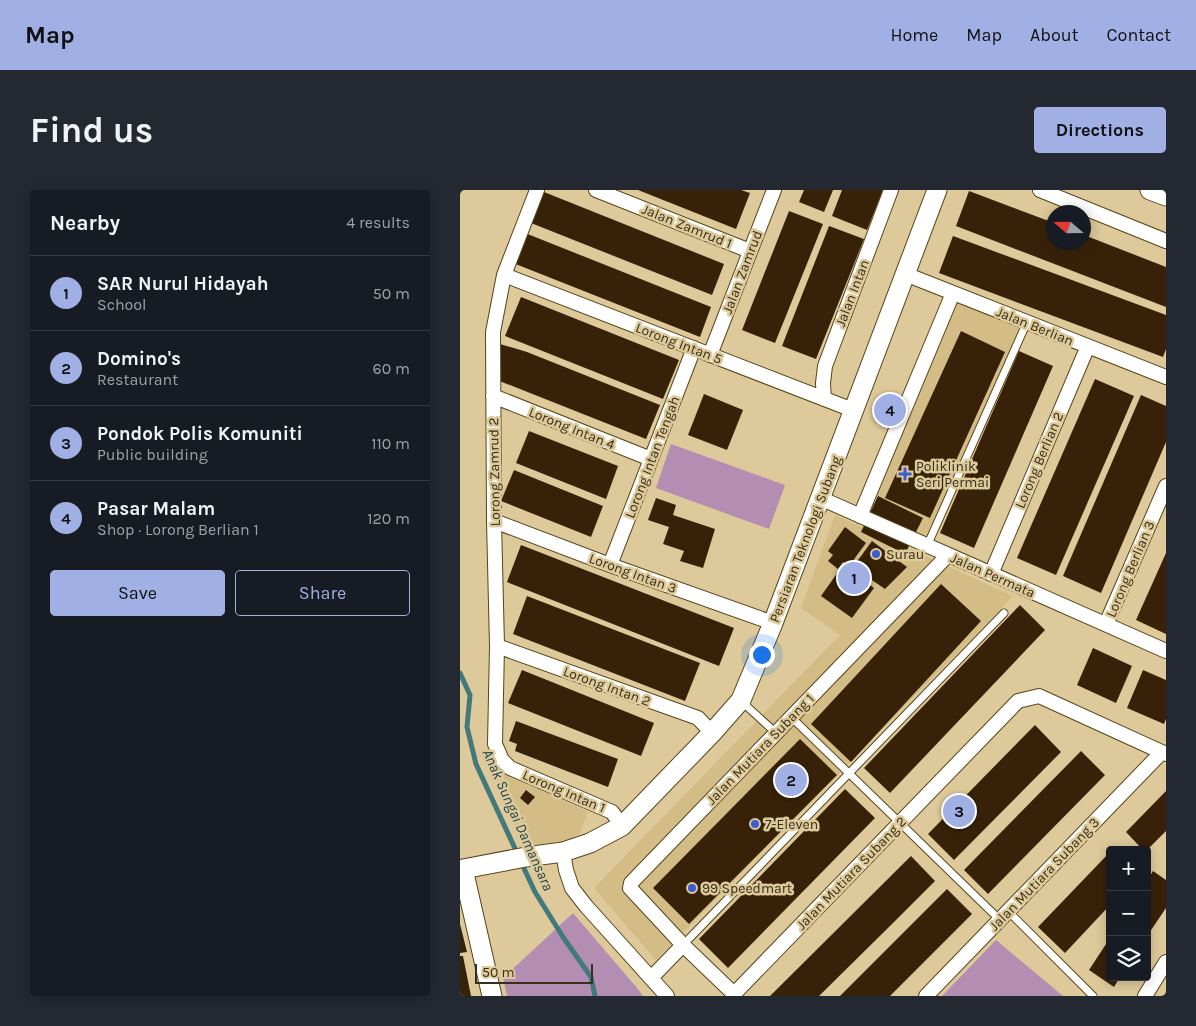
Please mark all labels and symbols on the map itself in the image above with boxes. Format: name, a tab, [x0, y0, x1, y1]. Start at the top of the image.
street label: Jalan Zamrud 1	[639, 201, 734, 252]
north arrow	[1046, 205, 1091, 250]
street label: Jalan Zamrud	[719, 228, 766, 316]
street label: Jalan Intan	[832, 257, 873, 329]
street label: Jalan Berlian	[994, 303, 1076, 350]
street label: Lorong Intan 5	[633, 319, 725, 368]
pin: 4	[874, 391, 906, 429]
street label: Lorong Intan Tengah	[621, 394, 684, 521]
street label: Lorong Intan 4	[526, 403, 618, 454]
street label: Lorong Berlian 2	[1011, 409, 1067, 511]
street label: Lorong Zamrud 2	[485, 417, 504, 527]
street label: Persiaran Teknologi Subang	[766, 453, 845, 625]
place label: Poliklinik Seri Permai	[916, 458, 989, 491]
marker: Poliklinik Seri Permai	[898, 467, 912, 481]
street label: Lorong Berlian 3	[1102, 518, 1158, 620]
place label: Surau	[886, 546, 924, 563]
marker: Surau	[870, 548, 882, 560]
street label: Jalan Permata	[948, 549, 1038, 602]
street label: Lorong Intan 3	[587, 550, 679, 597]
pin: 1	[838, 559, 870, 597]
your location	[749, 642, 775, 668]
street label: Lorong Intan 2	[561, 663, 653, 710]
street label: Jalan Mutiara Subang 1	[703, 690, 818, 808]
water label: Anak Sungai Damansara	[479, 746, 557, 894]
pin: 2	[775, 761, 807, 799]
street label: Lorong Intan 1	[520, 766, 608, 817]
pin: 3	[943, 792, 975, 830]
street label: Jalan Mutiara Subang 2	[793, 813, 910, 934]
street label: Jalan Mutiara Subang 3	[986, 814, 1103, 935]
place label: 7-Eleven	[765, 816, 818, 833]
marker: 7-Eleven	[749, 818, 761, 830]
place label: 99 Speedmart	[702, 880, 792, 897]
marker: 99 Speedmart	[686, 882, 698, 894]
scale bar	[475, 961, 592, 984]

